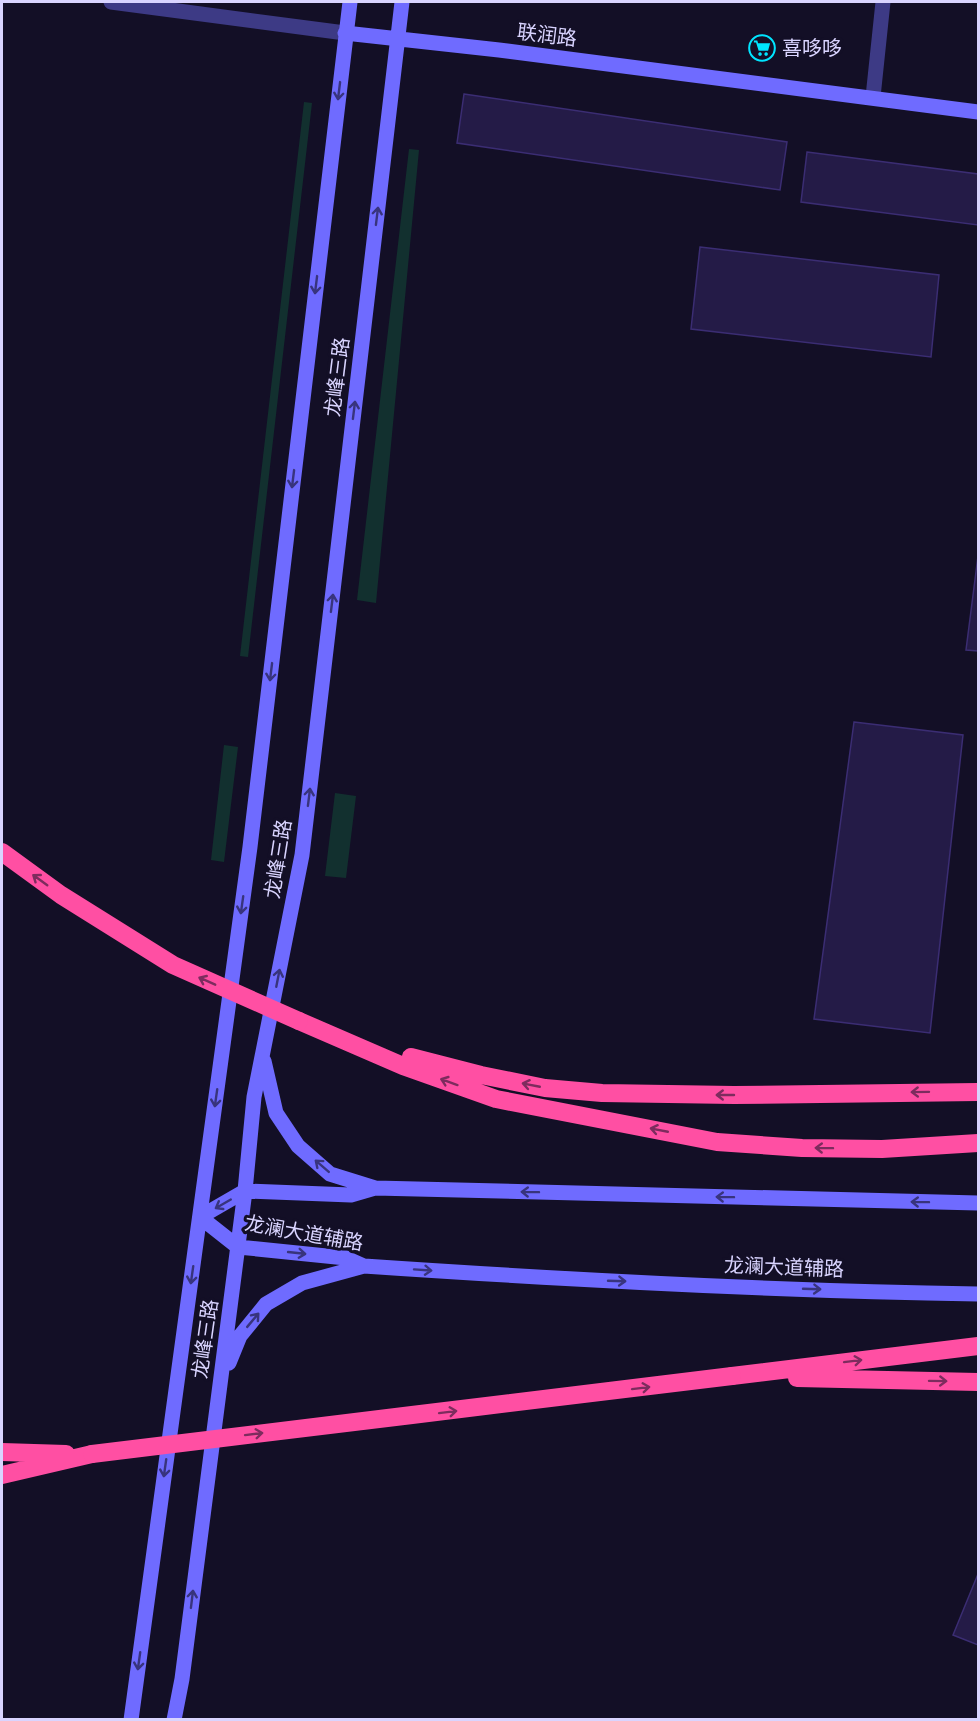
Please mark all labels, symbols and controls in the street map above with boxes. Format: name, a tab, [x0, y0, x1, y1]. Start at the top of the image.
street label: 联润路	[516, 20, 578, 52]
supermarket icon: 喜哆哆	[747, 33, 777, 63]
place label: 喜哆哆	[782, 37, 842, 61]
one-way arrow	[333, 81, 344, 101]
one-way arrow	[372, 207, 383, 227]
one-way arrow	[310, 275, 321, 295]
street label: 龙峰三路	[321, 336, 355, 418]
one-way arrow	[349, 400, 360, 420]
one-way arrow	[288, 468, 299, 488]
one-way arrow	[327, 594, 338, 614]
one-way arrow	[265, 662, 276, 682]
one-way arrow	[304, 788, 315, 808]
street label: 龙峰三路	[261, 818, 297, 901]
one-way arrow	[33, 874, 49, 886]
one-way arrow	[237, 895, 248, 915]
one-way arrow	[273, 968, 284, 988]
one-way arrow	[198, 974, 216, 986]
one-way arrow	[440, 1076, 459, 1087]
one-way arrow	[521, 1079, 541, 1090]
one-way arrow	[911, 1087, 931, 1098]
one-way arrow	[211, 1088, 222, 1108]
one-way arrow	[716, 1089, 736, 1101]
one-way arrow	[650, 1124, 670, 1135]
one-way arrow	[814, 1142, 834, 1154]
one-way arrow	[314, 1159, 329, 1173]
one-way arrow	[521, 1186, 541, 1198]
one-way arrow	[716, 1191, 736, 1203]
one-way arrow	[911, 1196, 931, 1208]
one-way arrow	[215, 1198, 232, 1210]
street label: 龙澜大道辅路	[243, 1212, 365, 1256]
one-way arrow	[286, 1248, 306, 1259]
street label: 龙澜大道辅路	[724, 1254, 844, 1282]
one-way arrow	[187, 1265, 198, 1284]
one-way arrow	[412, 1265, 432, 1276]
one-way arrow	[607, 1275, 627, 1286]
one-way arrow	[802, 1283, 822, 1295]
street label: 龙峰三路	[189, 1298, 223, 1380]
one-way arrow	[247, 1312, 260, 1328]
one-way arrow	[843, 1356, 862, 1367]
one-way arrow	[927, 1375, 947, 1387]
one-way arrow	[631, 1382, 650, 1393]
one-way arrow	[437, 1407, 457, 1418]
one-way arrow	[243, 1428, 263, 1439]
one-way arrow	[160, 1458, 171, 1478]
one-way arrow	[187, 1590, 198, 1610]
one-way arrow	[133, 1651, 144, 1671]

